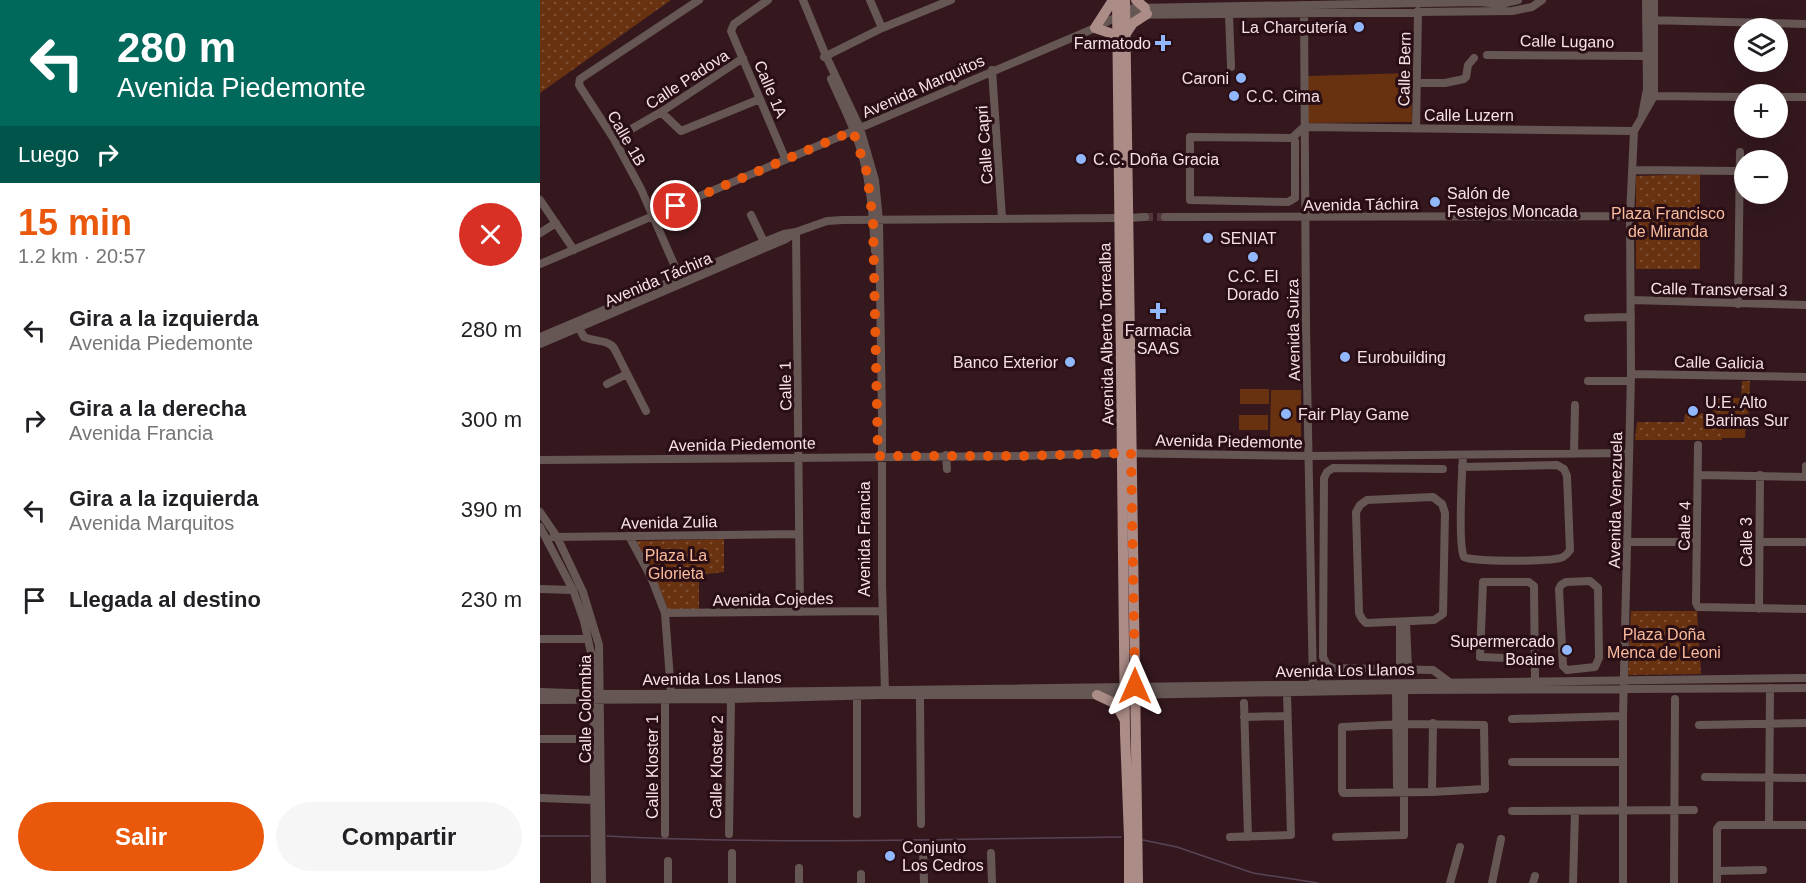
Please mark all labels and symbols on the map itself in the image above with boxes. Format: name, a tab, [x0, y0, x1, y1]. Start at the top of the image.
place label: La Charcutería	[1241, 19, 1347, 36]
marker: La Charcutería	[1352, 20, 1366, 34]
street label: Calle Bern	[1395, 32, 1414, 107]
street label: Calle Lugano	[1520, 32, 1614, 51]
place label: Farmatodo	[1074, 35, 1151, 52]
marker: Farmatodo	[1156, 36, 1170, 50]
street label: Calle Padova	[643, 46, 732, 112]
street label: Avenida Marquitos	[859, 52, 987, 121]
street label: Calle 1A	[751, 58, 790, 121]
place label: Caroni	[1182, 70, 1229, 87]
marker: Caroni	[1234, 71, 1248, 85]
place label: C.C. Cima	[1246, 88, 1320, 105]
marker: C.C. Cima	[1227, 89, 1241, 103]
street label: Calle Capri	[973, 105, 996, 185]
street label: Calle Luzern	[1424, 107, 1514, 124]
street label: Calle 1B	[604, 108, 649, 169]
place label: C.C. Doña Gracia	[1093, 151, 1219, 168]
marker: C.C. Doña Gracia	[1074, 152, 1088, 166]
pin	[650, 180, 701, 231]
place label: Salón de Festejos Moncada	[1447, 185, 1578, 220]
street label: Avenida Táchira	[1303, 195, 1419, 214]
marker: Salón de Festejos Moncada	[1428, 195, 1442, 209]
park label: Plaza Francisco de Miranda	[1611, 205, 1725, 240]
place label: SENIAT	[1220, 230, 1277, 247]
marker: SENIAT	[1201, 231, 1215, 245]
street label: Avenida Alberto Torrealba	[1096, 242, 1117, 425]
street label: Avenida Táchira	[602, 249, 715, 310]
marker: C.C. El Dorado	[1246, 250, 1260, 264]
place label: C.C. El Dorado	[1227, 268, 1279, 303]
street label: Avenida Suiza	[1284, 279, 1303, 381]
street label: Calle Transversal 3	[1650, 280, 1788, 299]
marker: Farmacia SAAS	[1151, 304, 1165, 318]
place label: Farmacia SAAS	[1125, 322, 1191, 357]
place label: Eurobuilding	[1357, 349, 1446, 366]
marker: Eurobuilding	[1338, 350, 1352, 364]
street label: Calle Galicia	[1674, 353, 1764, 372]
place label: Banco Exterior	[953, 354, 1059, 371]
marker: Banco Exterior	[1063, 355, 1077, 369]
street label: Calle 1	[777, 361, 794, 411]
place label: U.E. Alto Barinas Sur	[1705, 394, 1789, 429]
marker: U.E. Alto Barinas Sur	[1686, 404, 1700, 418]
place label: Fair Play Game	[1298, 406, 1409, 423]
marker: Fair Play Game	[1279, 407, 1293, 421]
street label: Avenida Venezuela	[1606, 431, 1625, 569]
street label: Avenida Piedemonte	[1155, 432, 1303, 451]
street label: Avenida Piedemonte	[668, 435, 816, 454]
street label: Avenida Francia	[856, 481, 873, 597]
street label: Calle 4	[1676, 501, 1693, 551]
street label: Avenida Zulia	[621, 513, 718, 532]
street label: Calle 3	[1738, 517, 1755, 567]
park label: Plaza La Glorieta	[645, 547, 707, 582]
street label: Avenida Cojedes	[713, 590, 833, 609]
park label: Plaza Doña Menca de Leoni	[1607, 626, 1721, 661]
place label: Supermercado Boaine	[1450, 633, 1555, 668]
marker: Supermercado Boaine	[1560, 643, 1574, 657]
position arrow	[1103, 654, 1167, 718]
street label: Calle Colombia	[577, 655, 594, 763]
street label: Avenida Los Llanos	[1275, 661, 1415, 680]
street label: Avenida Los Llanos	[642, 669, 782, 688]
street label: Calle Kloster 1	[644, 715, 661, 819]
street label: Calle Kloster 2	[707, 715, 726, 819]
place label: Conjunto Los Cedros	[902, 839, 984, 874]
marker: Conjunto Los Cedros	[883, 849, 897, 863]

